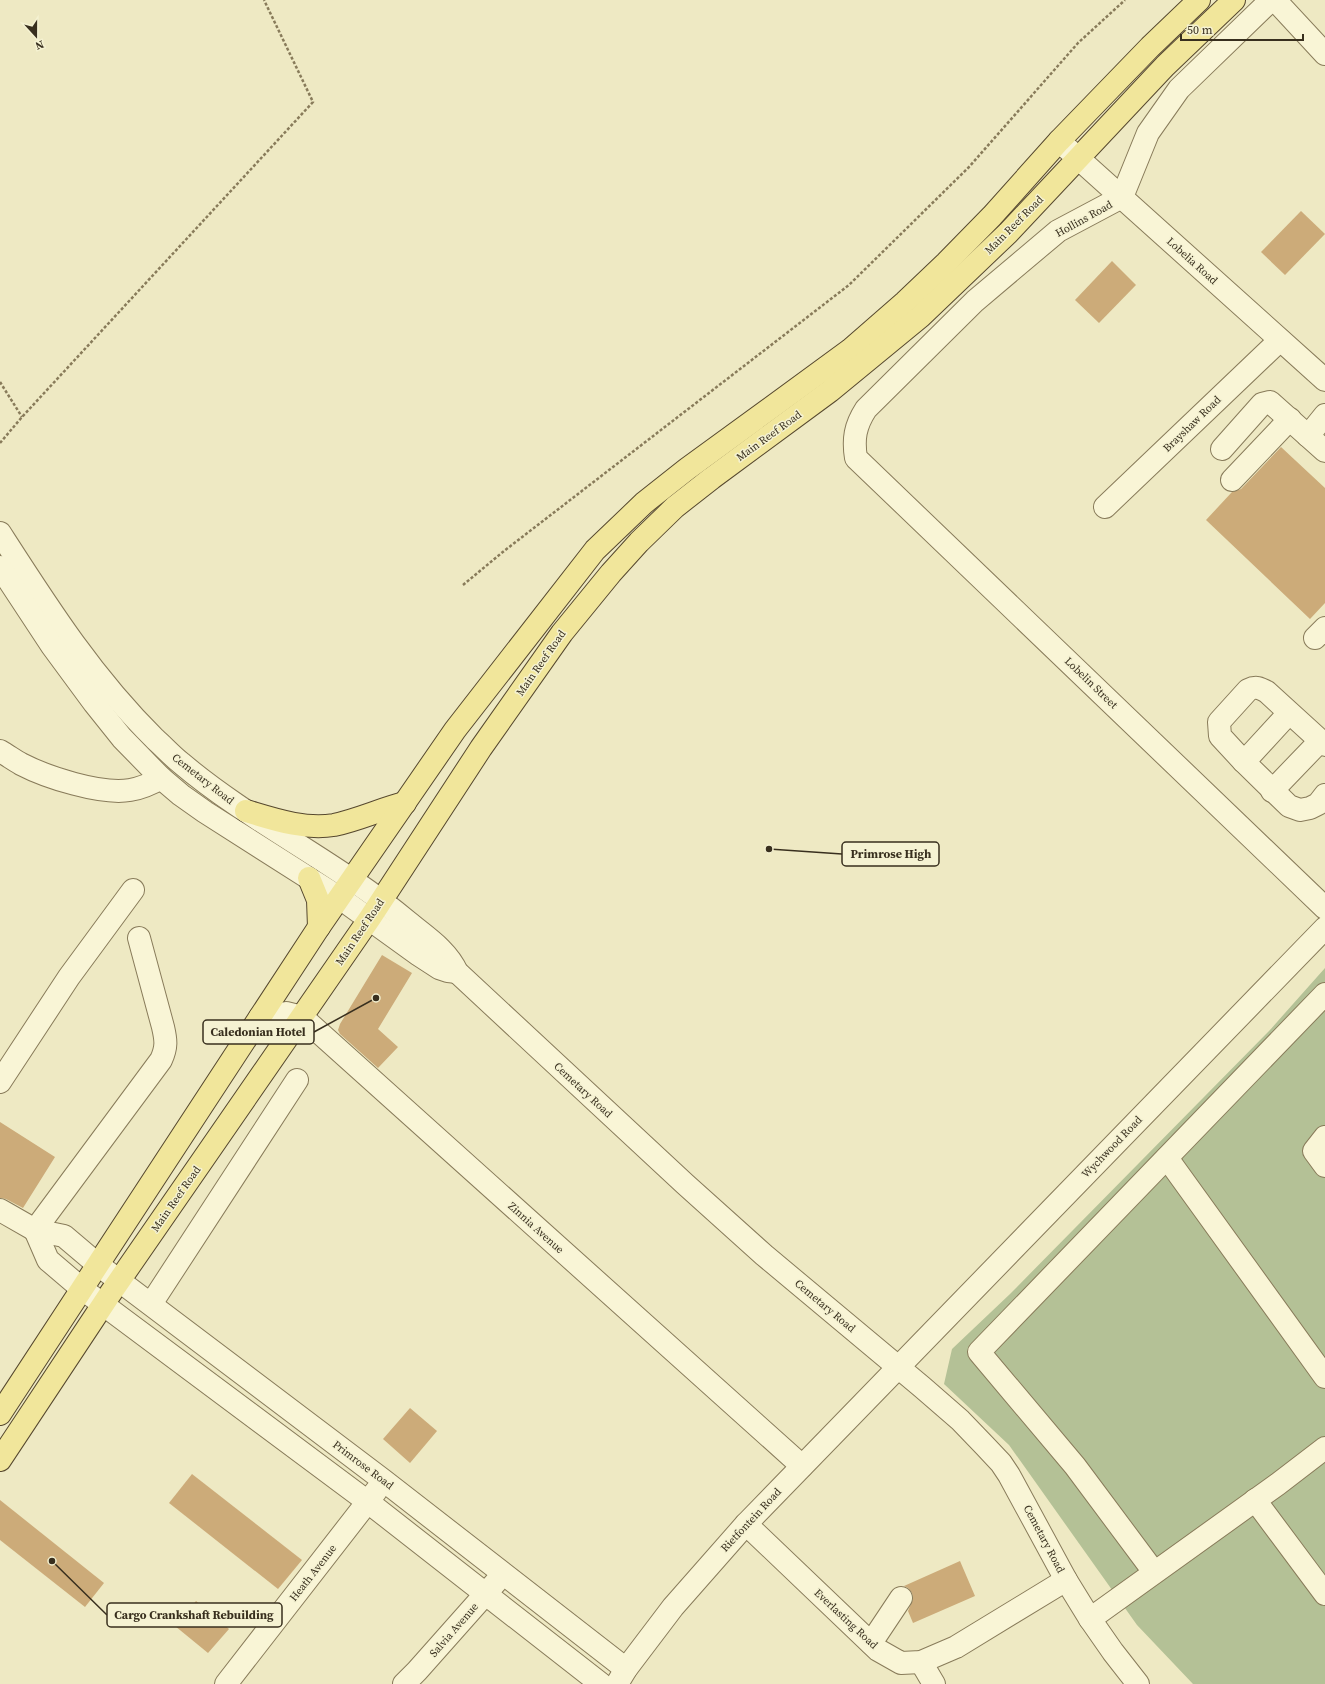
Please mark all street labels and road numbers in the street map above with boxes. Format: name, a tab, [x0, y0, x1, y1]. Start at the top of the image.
street label: Main Reef Road	[981, 192, 1047, 258]
street label: Hollins Road	[1053, 197, 1116, 241]
street label: Lobelia Road	[1163, 234, 1221, 288]
street label: Brayshaw Road	[1160, 392, 1225, 455]
street label: Main Reef Road	[733, 407, 805, 465]
street label: Main Reef Road	[513, 626, 570, 699]
street label: Lobelin Street	[1061, 654, 1121, 712]
street label: Cemetary Road	[169, 750, 238, 808]
street label: Main Reef Road	[332, 895, 388, 968]
street label: Cemetary Road	[550, 1059, 616, 1122]
street label: Wychwood Road	[1078, 1112, 1146, 1181]
street label: Main Reef Road	[148, 1162, 205, 1235]
street label: Zinnia Avenue	[505, 1199, 567, 1257]
street label: Cemetary Road	[791, 1276, 859, 1336]
street label: Primrose Road	[329, 1437, 397, 1493]
street label: Rietfontein Road	[717, 1484, 785, 1555]
street label: Cemetary Road	[1020, 1502, 1069, 1576]
street label: Heath Avenue	[286, 1541, 340, 1605]
street label: Everlasting Road	[811, 1586, 882, 1653]
street label: Salvia Avenue	[426, 1599, 482, 1660]

